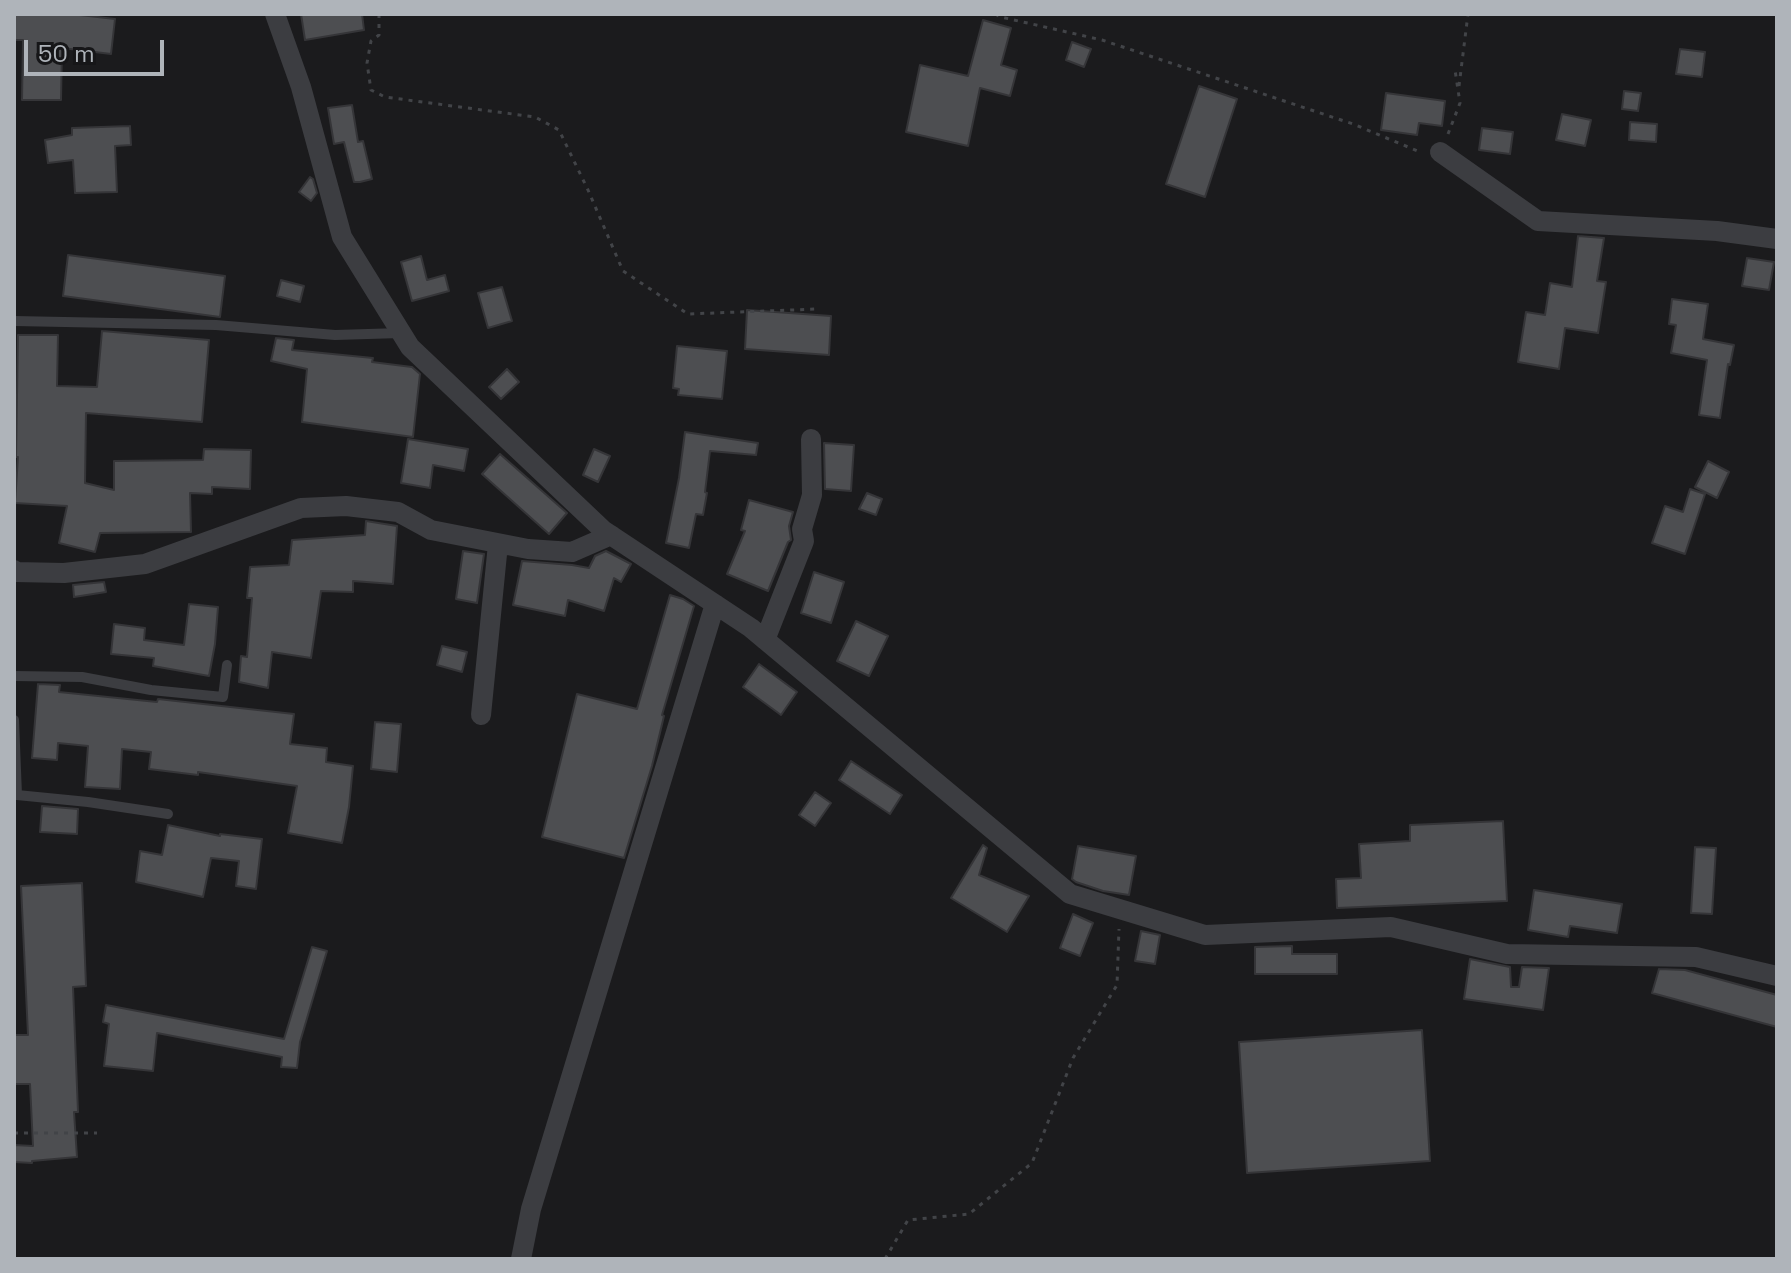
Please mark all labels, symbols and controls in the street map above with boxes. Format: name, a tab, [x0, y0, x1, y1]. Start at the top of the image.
scale bar	[28, 24, 168, 74]
text: 50 m	[38, 38, 95, 69]

